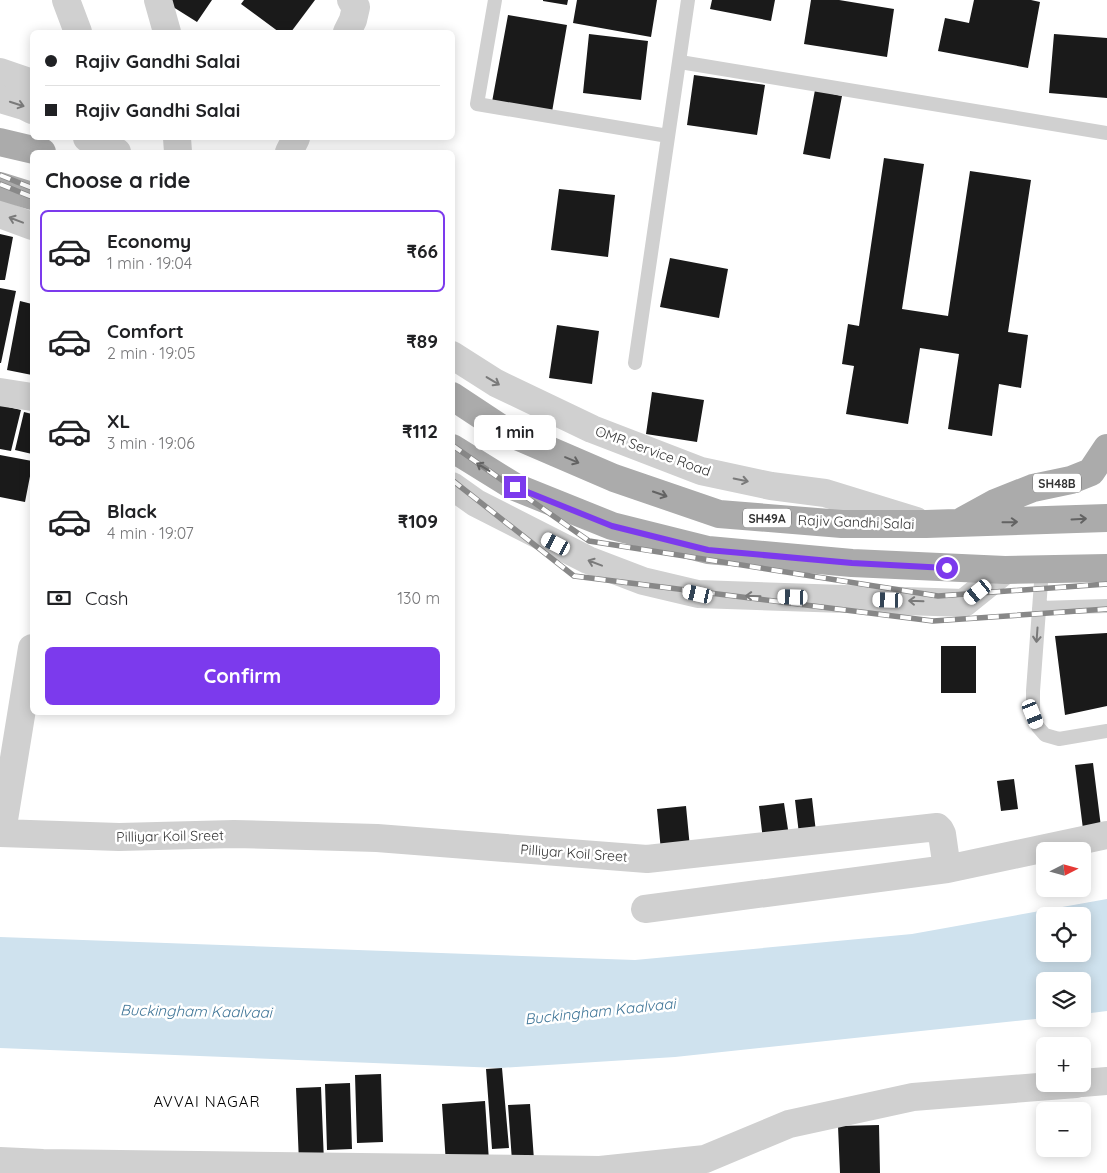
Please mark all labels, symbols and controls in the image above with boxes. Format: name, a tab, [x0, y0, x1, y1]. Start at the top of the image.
text: Rajiv Gandhi Salai	[75, 49, 240, 73]
text: Rajiv Gandhi Salai	[75, 98, 240, 122]
one-way arrow	[8, 100, 24, 109]
text: Choose a ride	[45, 166, 190, 194]
one-way arrow	[9, 215, 24, 224]
icon: car	[47, 229, 92, 274]
text: Economy	[107, 229, 191, 253]
text: ₹66	[406, 239, 438, 263]
text: 1 min · 19:04	[107, 253, 192, 273]
icon: car	[47, 319, 92, 364]
text: Comfort	[107, 319, 184, 343]
text: ₹89	[406, 329, 438, 353]
text: 2 min · 19:05	[107, 343, 195, 363]
one-way arrow	[486, 377, 500, 387]
icon: car	[47, 409, 92, 454]
text: XL	[107, 409, 130, 433]
callout: 1 min	[474, 414, 556, 450]
text: ₹112	[402, 419, 438, 443]
text: 1 min	[496, 422, 534, 442]
street label: OMR Service Road	[593, 422, 713, 480]
text: 3 min · 19:06	[107, 433, 195, 453]
one-way arrow	[564, 456, 579, 466]
one-way arrow	[477, 462, 491, 472]
road number: SH48B	[1033, 473, 1081, 492]
one-way arrow	[733, 475, 749, 485]
route end	[504, 476, 526, 498]
one-way arrow	[652, 490, 668, 499]
icon: car	[47, 499, 92, 544]
text: Black	[107, 499, 157, 523]
road number: SH49A	[743, 508, 791, 528]
text: ₹109	[398, 509, 438, 533]
street label: Rajiv Gandhi Salai	[797, 511, 915, 533]
one-way arrow	[1070, 515, 1086, 524]
one-way arrow	[1002, 517, 1018, 526]
text: 4 min · 19:07	[107, 523, 194, 543]
car	[539, 531, 572, 557]
route start	[936, 557, 958, 579]
one-way arrow	[588, 558, 604, 567]
car	[961, 577, 994, 607]
car	[681, 583, 714, 605]
icon: cash	[45, 584, 73, 612]
text: Cash	[85, 586, 129, 610]
text: 130 m	[397, 588, 440, 608]
car	[777, 589, 808, 605]
one-way arrow	[745, 591, 762, 601]
car	[872, 592, 903, 608]
one-way arrow	[908, 596, 924, 606]
one-way arrow	[1032, 627, 1042, 643]
button: Confirm	[45, 647, 440, 705]
car	[1020, 697, 1045, 731]
street label: Pilliyar Koil Sreet	[116, 826, 224, 846]
street label: Pilliyar Koil Sreet	[520, 840, 629, 866]
north arrow	[1036, 842, 1091, 898]
map controls	[1036, 842, 1091, 1157]
button: locate	[1036, 907, 1091, 962]
button: layers	[1036, 972, 1091, 1027]
water label: Buckingham Kaalvaai	[524, 993, 678, 1028]
water label: Buckingham Kaalvaai	[120, 1000, 274, 1022]
button: +	[1036, 1037, 1091, 1092]
district label: AVVAI NAGAR	[153, 1092, 261, 1111]
button: −	[1036, 1102, 1091, 1157]

